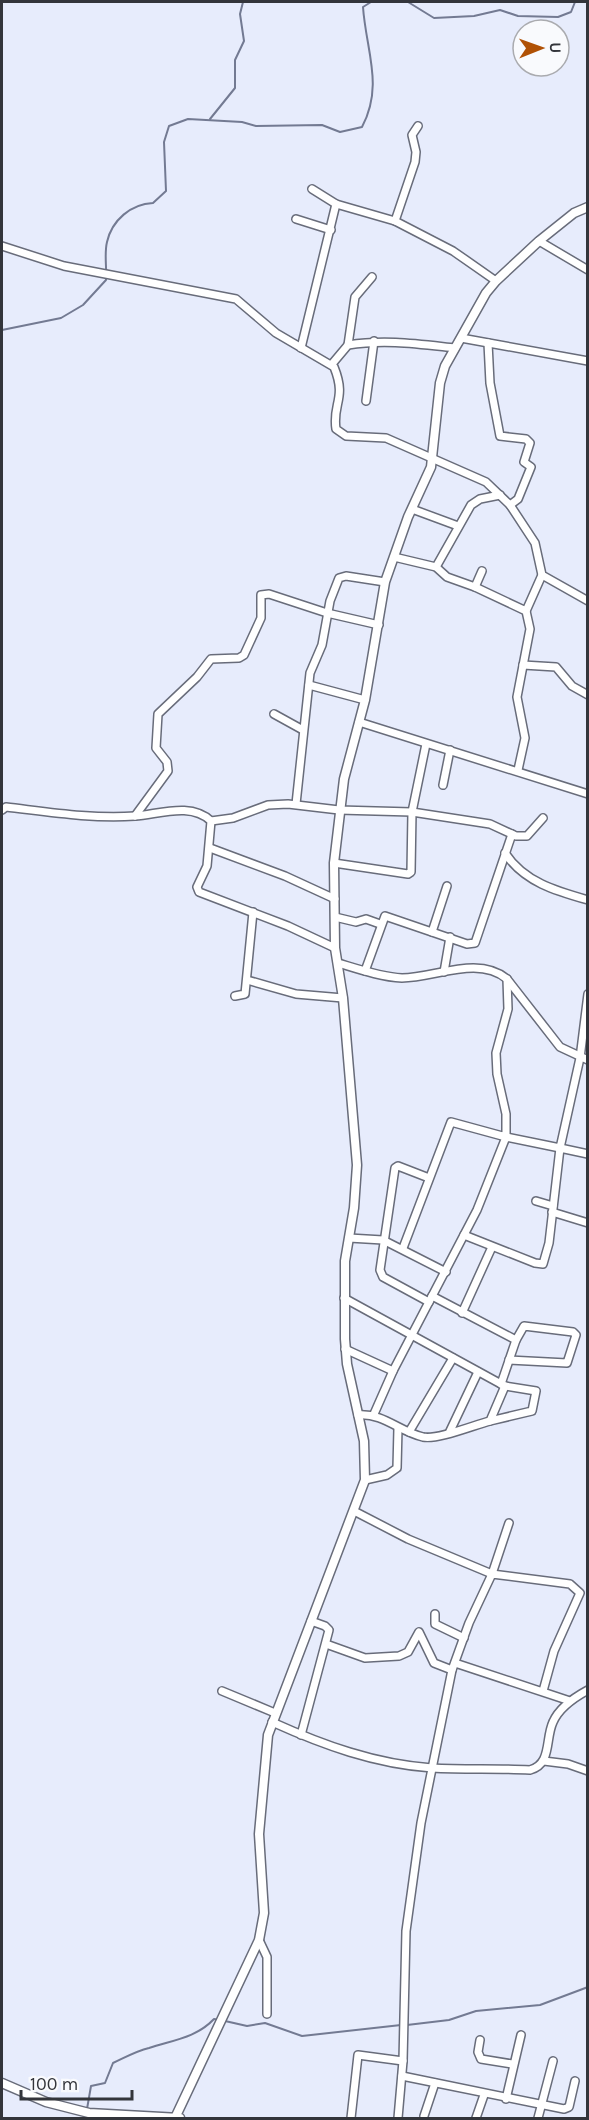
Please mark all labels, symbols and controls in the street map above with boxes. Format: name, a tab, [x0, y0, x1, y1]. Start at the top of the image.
north arrow	[511, 18, 571, 78]
text: U	[546, 42, 565, 53]
scale bar	[21, 2063, 132, 2101]
text: 100 m	[30, 2073, 78, 2095]

